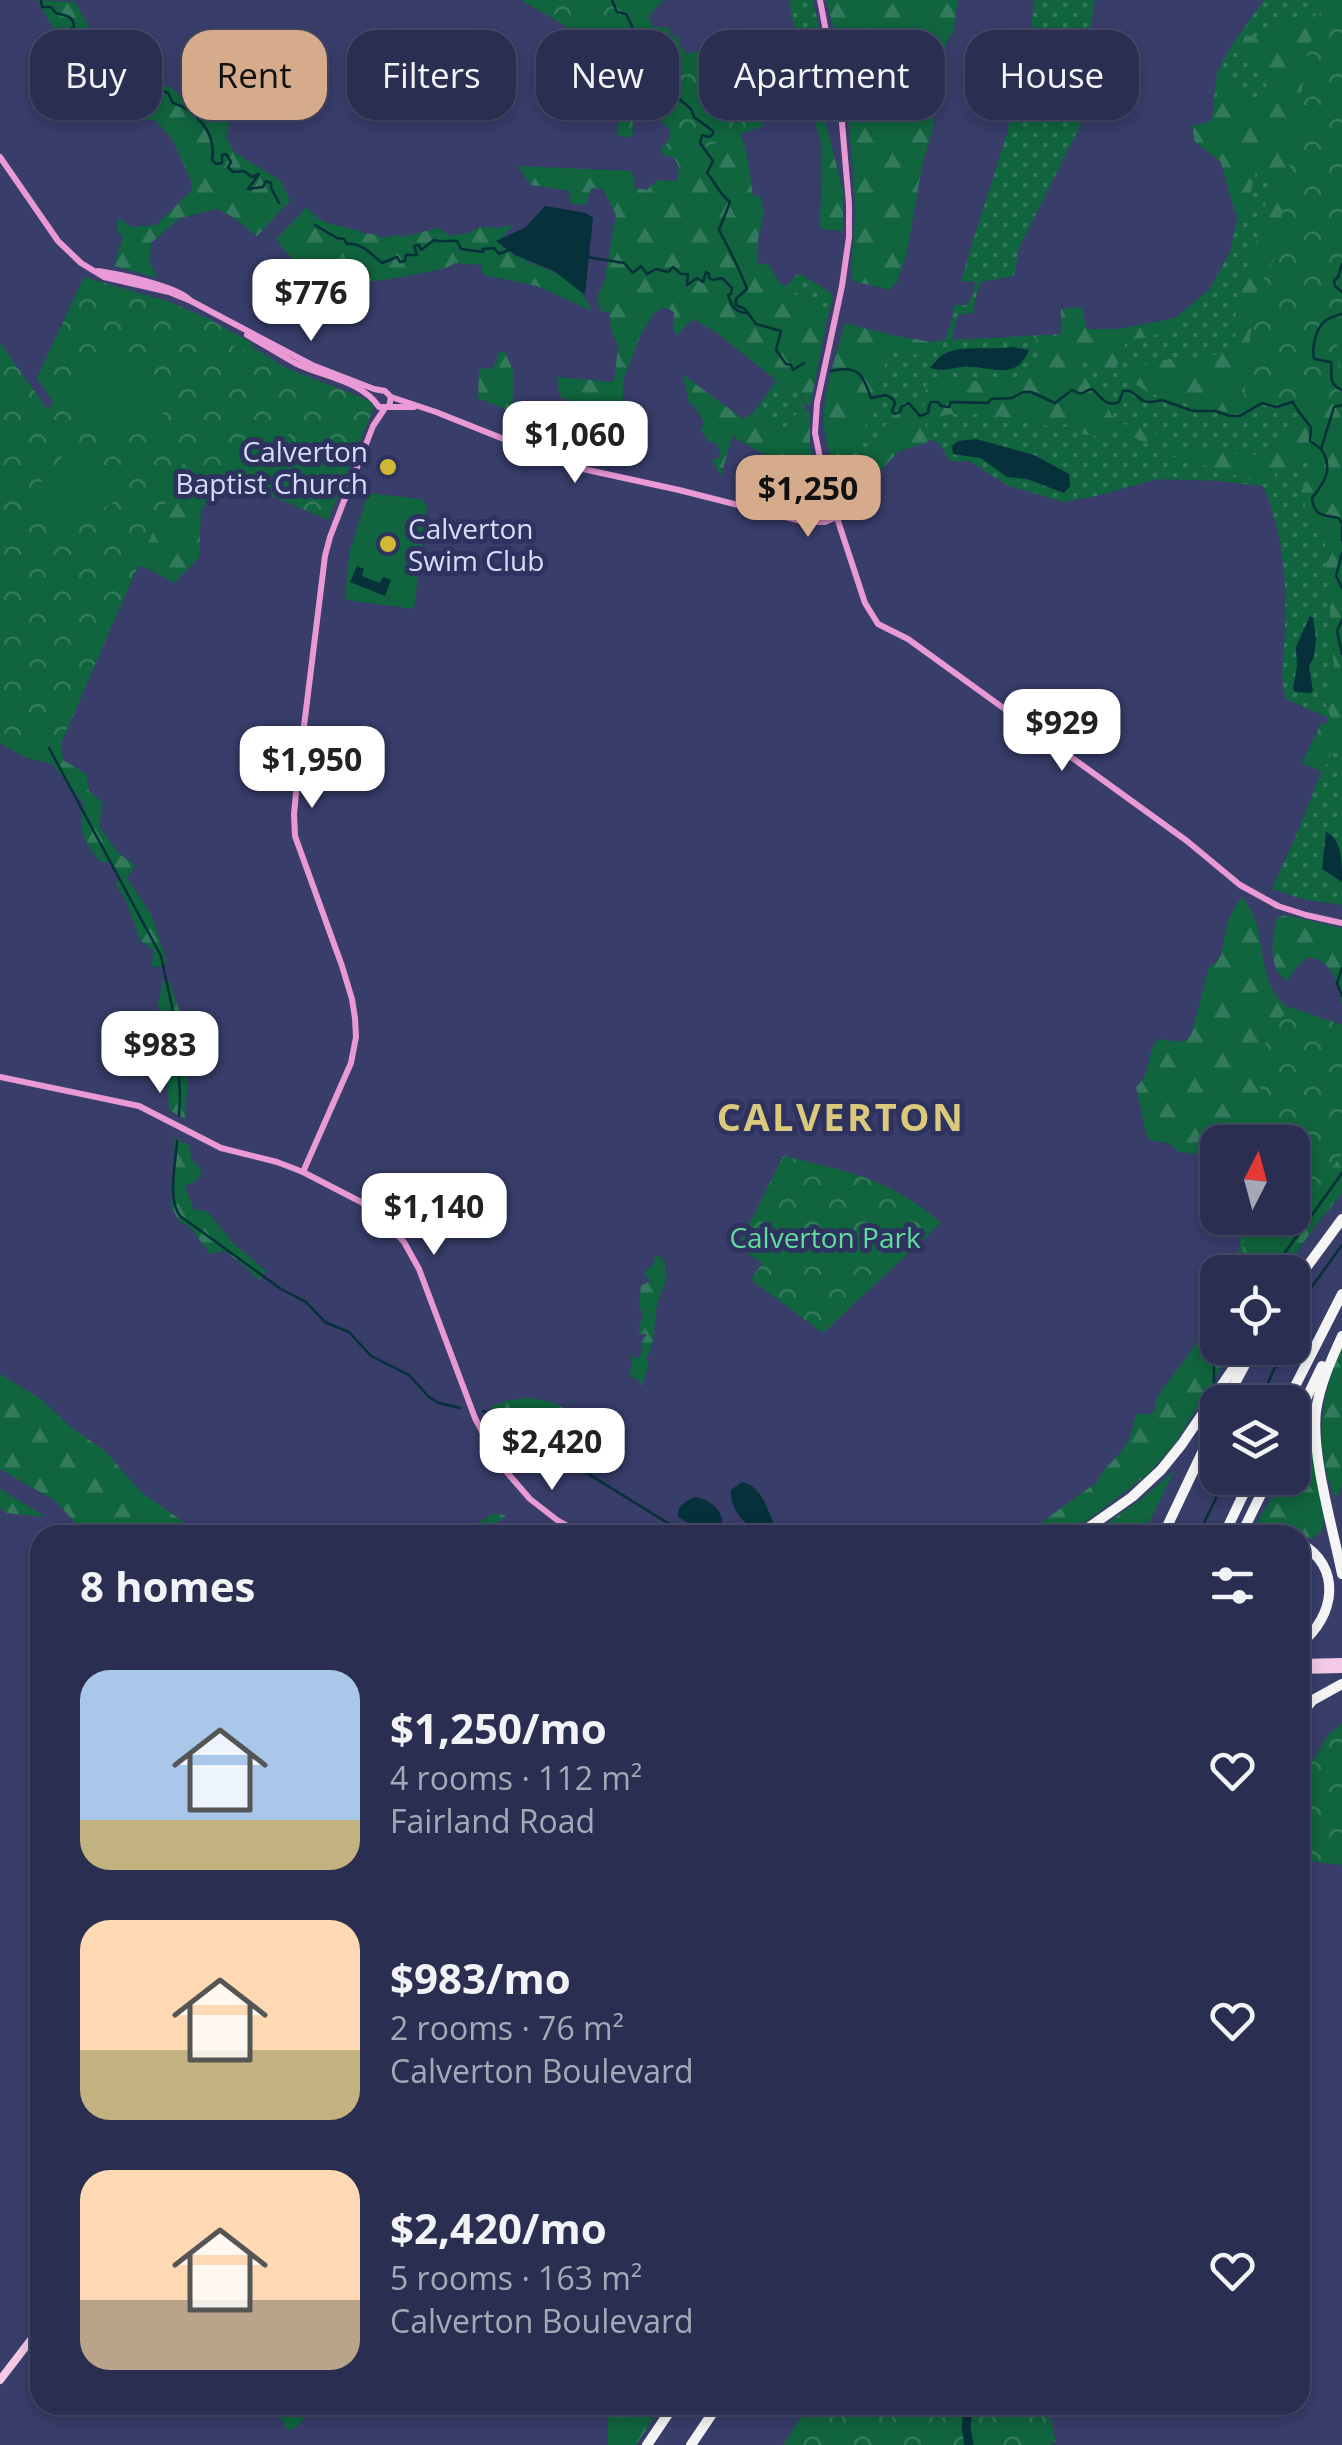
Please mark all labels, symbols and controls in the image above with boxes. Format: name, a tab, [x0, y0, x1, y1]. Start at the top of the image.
chip: Buy	[30, 30, 162, 120]
chip: Rent	[182, 30, 327, 120]
chip: Filters	[347, 30, 516, 120]
chip: New	[536, 30, 679, 120]
chip: Apartment	[699, 30, 945, 120]
chip: House	[965, 30, 1139, 120]
pin: $776	[252, 259, 370, 344]
text: $776	[274, 270, 348, 313]
pin: $1,060	[494, 401, 656, 486]
text: $1,060	[525, 412, 625, 455]
place label: Calverton Baptist Church	[176, 432, 368, 502]
pin: $1,250	[727, 455, 889, 540]
marker: Calverton Baptist Church	[377, 456, 399, 478]
text: $1,250	[758, 466, 858, 509]
place label: Calverton Swim Club	[408, 509, 544, 579]
marker: Calverton Swim Club	[377, 533, 399, 555]
pin: $929	[1003, 689, 1121, 774]
text: $929	[1025, 700, 1099, 743]
pin: $1,950	[231, 726, 393, 811]
text: $1,950	[262, 737, 362, 780]
pin: $983	[101, 1011, 219, 1096]
text: $983	[123, 1022, 197, 1065]
district label: CALVERTON	[717, 1090, 965, 1142]
north arrow	[1200, 1125, 1310, 1235]
map controls	[1200, 1125, 1310, 1495]
pin: $1,140	[353, 1173, 515, 1258]
text: $1,140	[384, 1184, 484, 1227]
park label: Calverton Park	[729, 1218, 921, 1256]
button: locate	[1200, 1255, 1310, 1365]
button: layers	[1200, 1385, 1310, 1495]
pin: $2,420	[471, 1408, 633, 1493]
text: $2,420	[502, 1419, 602, 1462]
text: 8 homes	[80, 1557, 255, 1614]
icon: filters	[1205, 1558, 1260, 1613]
text: $1,250/mo	[390, 1699, 607, 1756]
icon: home	[160, 1710, 280, 1830]
icon: heart	[1205, 1743, 1260, 1798]
text: 4 rooms · 112 m²	[390, 1756, 642, 1799]
text: Fairland Road	[390, 1799, 595, 1842]
text: $983/mo	[390, 1949, 571, 2006]
icon: home	[160, 1960, 280, 2080]
icon: heart	[1205, 1993, 1260, 2048]
text: 2 rooms · 76 m²	[390, 2006, 624, 2049]
text: Calverton Boulevard	[390, 2049, 694, 2092]
text: $2,420/mo	[390, 2199, 607, 2256]
icon: home	[160, 2210, 280, 2330]
icon: heart	[1205, 2243, 1260, 2298]
text: 5 rooms · 163 m²	[390, 2256, 642, 2299]
text: Calverton Boulevard	[390, 2299, 694, 2342]

